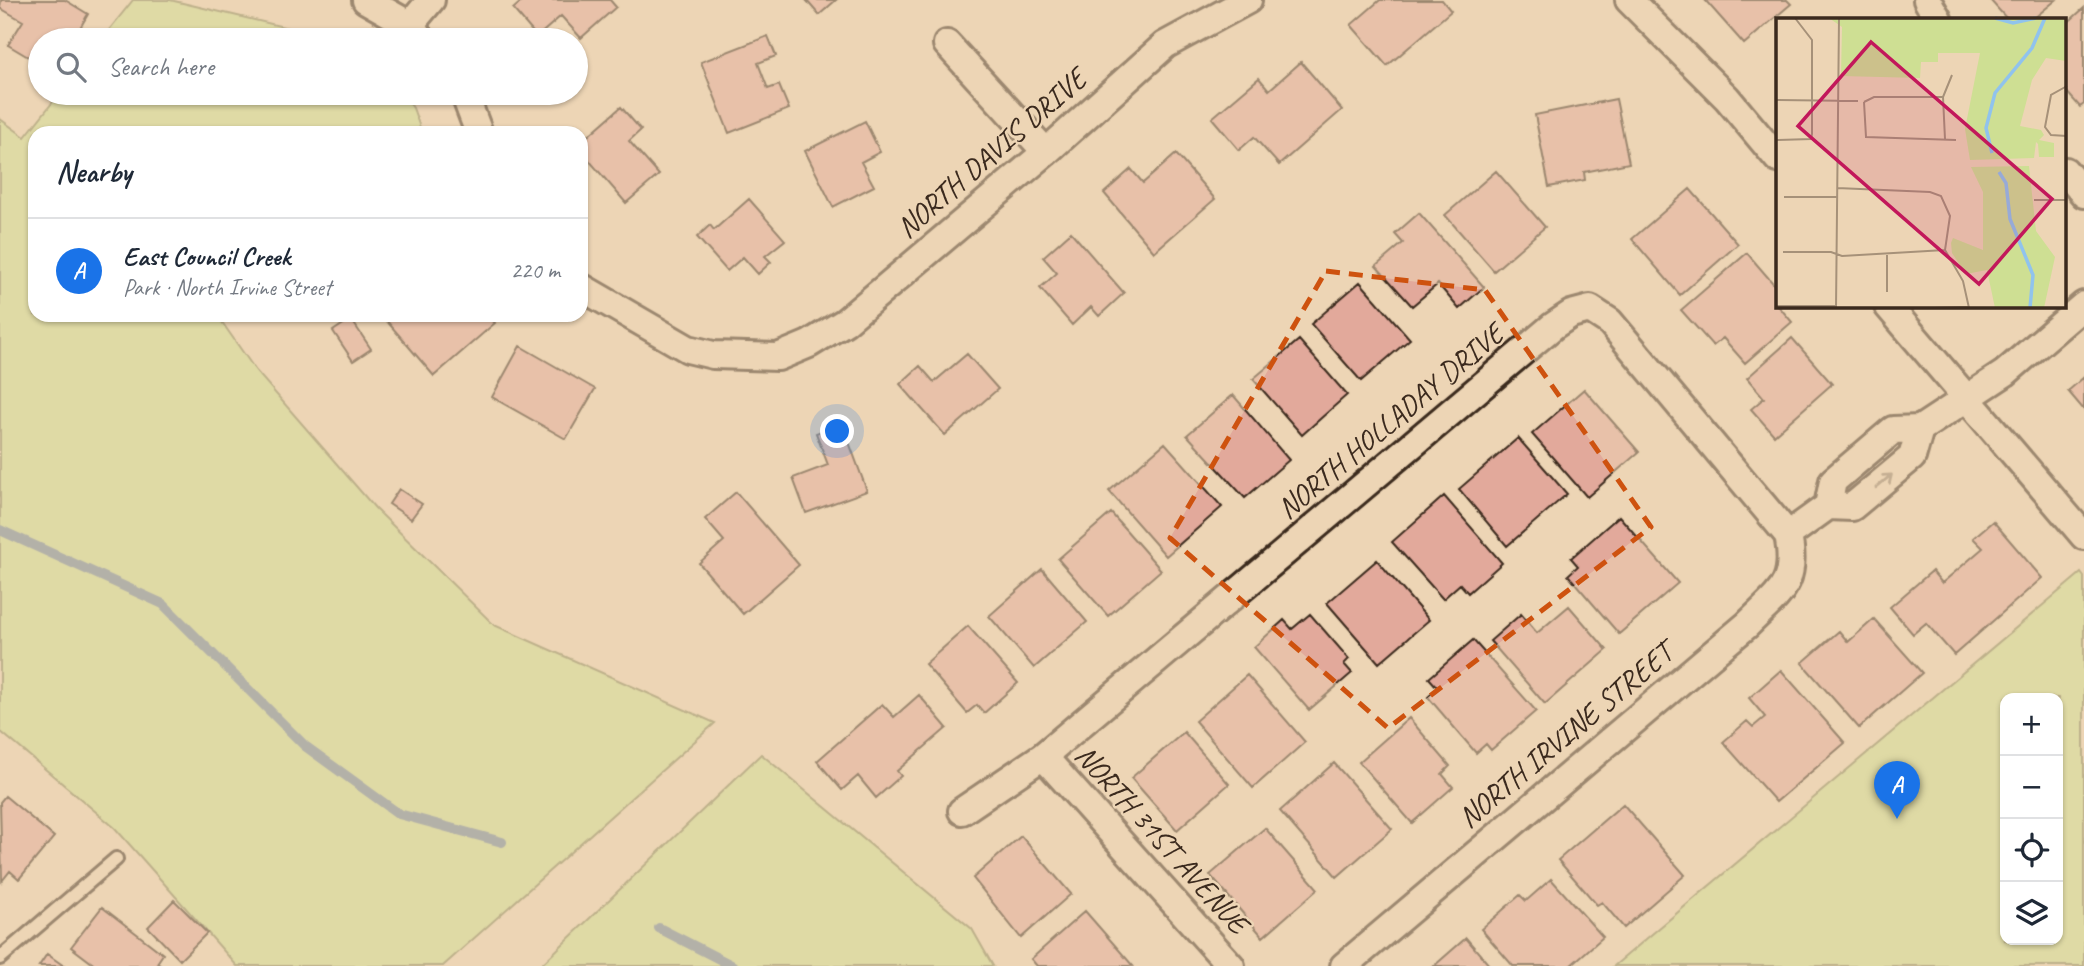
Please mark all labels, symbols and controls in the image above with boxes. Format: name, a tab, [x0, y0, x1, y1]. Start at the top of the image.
inset map	[1776, 18, 2066, 308]
search box	[28, 28, 588, 105]
icon: search	[52, 48, 90, 86]
text: Search here	[108, 50, 214, 83]
street label: NORTH DAVIS DRIVE	[888, 58, 1097, 246]
text: Nearby	[56, 153, 132, 191]
text: East Council Creek	[123, 240, 290, 273]
text: A	[73, 256, 85, 285]
text: 220 m	[511, 256, 560, 285]
text: Park · North Irvine Street	[123, 273, 331, 302]
street label: NORTH HOLLADAY DRIVE	[1269, 313, 1514, 527]
your location	[820, 414, 854, 448]
one-way arrow	[1875, 473, 1893, 488]
street label: NORTH IRVINE STREET	[1450, 629, 1686, 836]
map controls	[2000, 693, 2063, 945]
button: +	[2000, 693, 2063, 756]
street label: NORTH 31ST AVENUE	[1067, 737, 1260, 944]
button: −	[2000, 756, 2063, 819]
pin: A	[1874, 761, 1920, 819]
button: locate	[2000, 819, 2063, 882]
button: layers	[2000, 882, 2063, 945]

